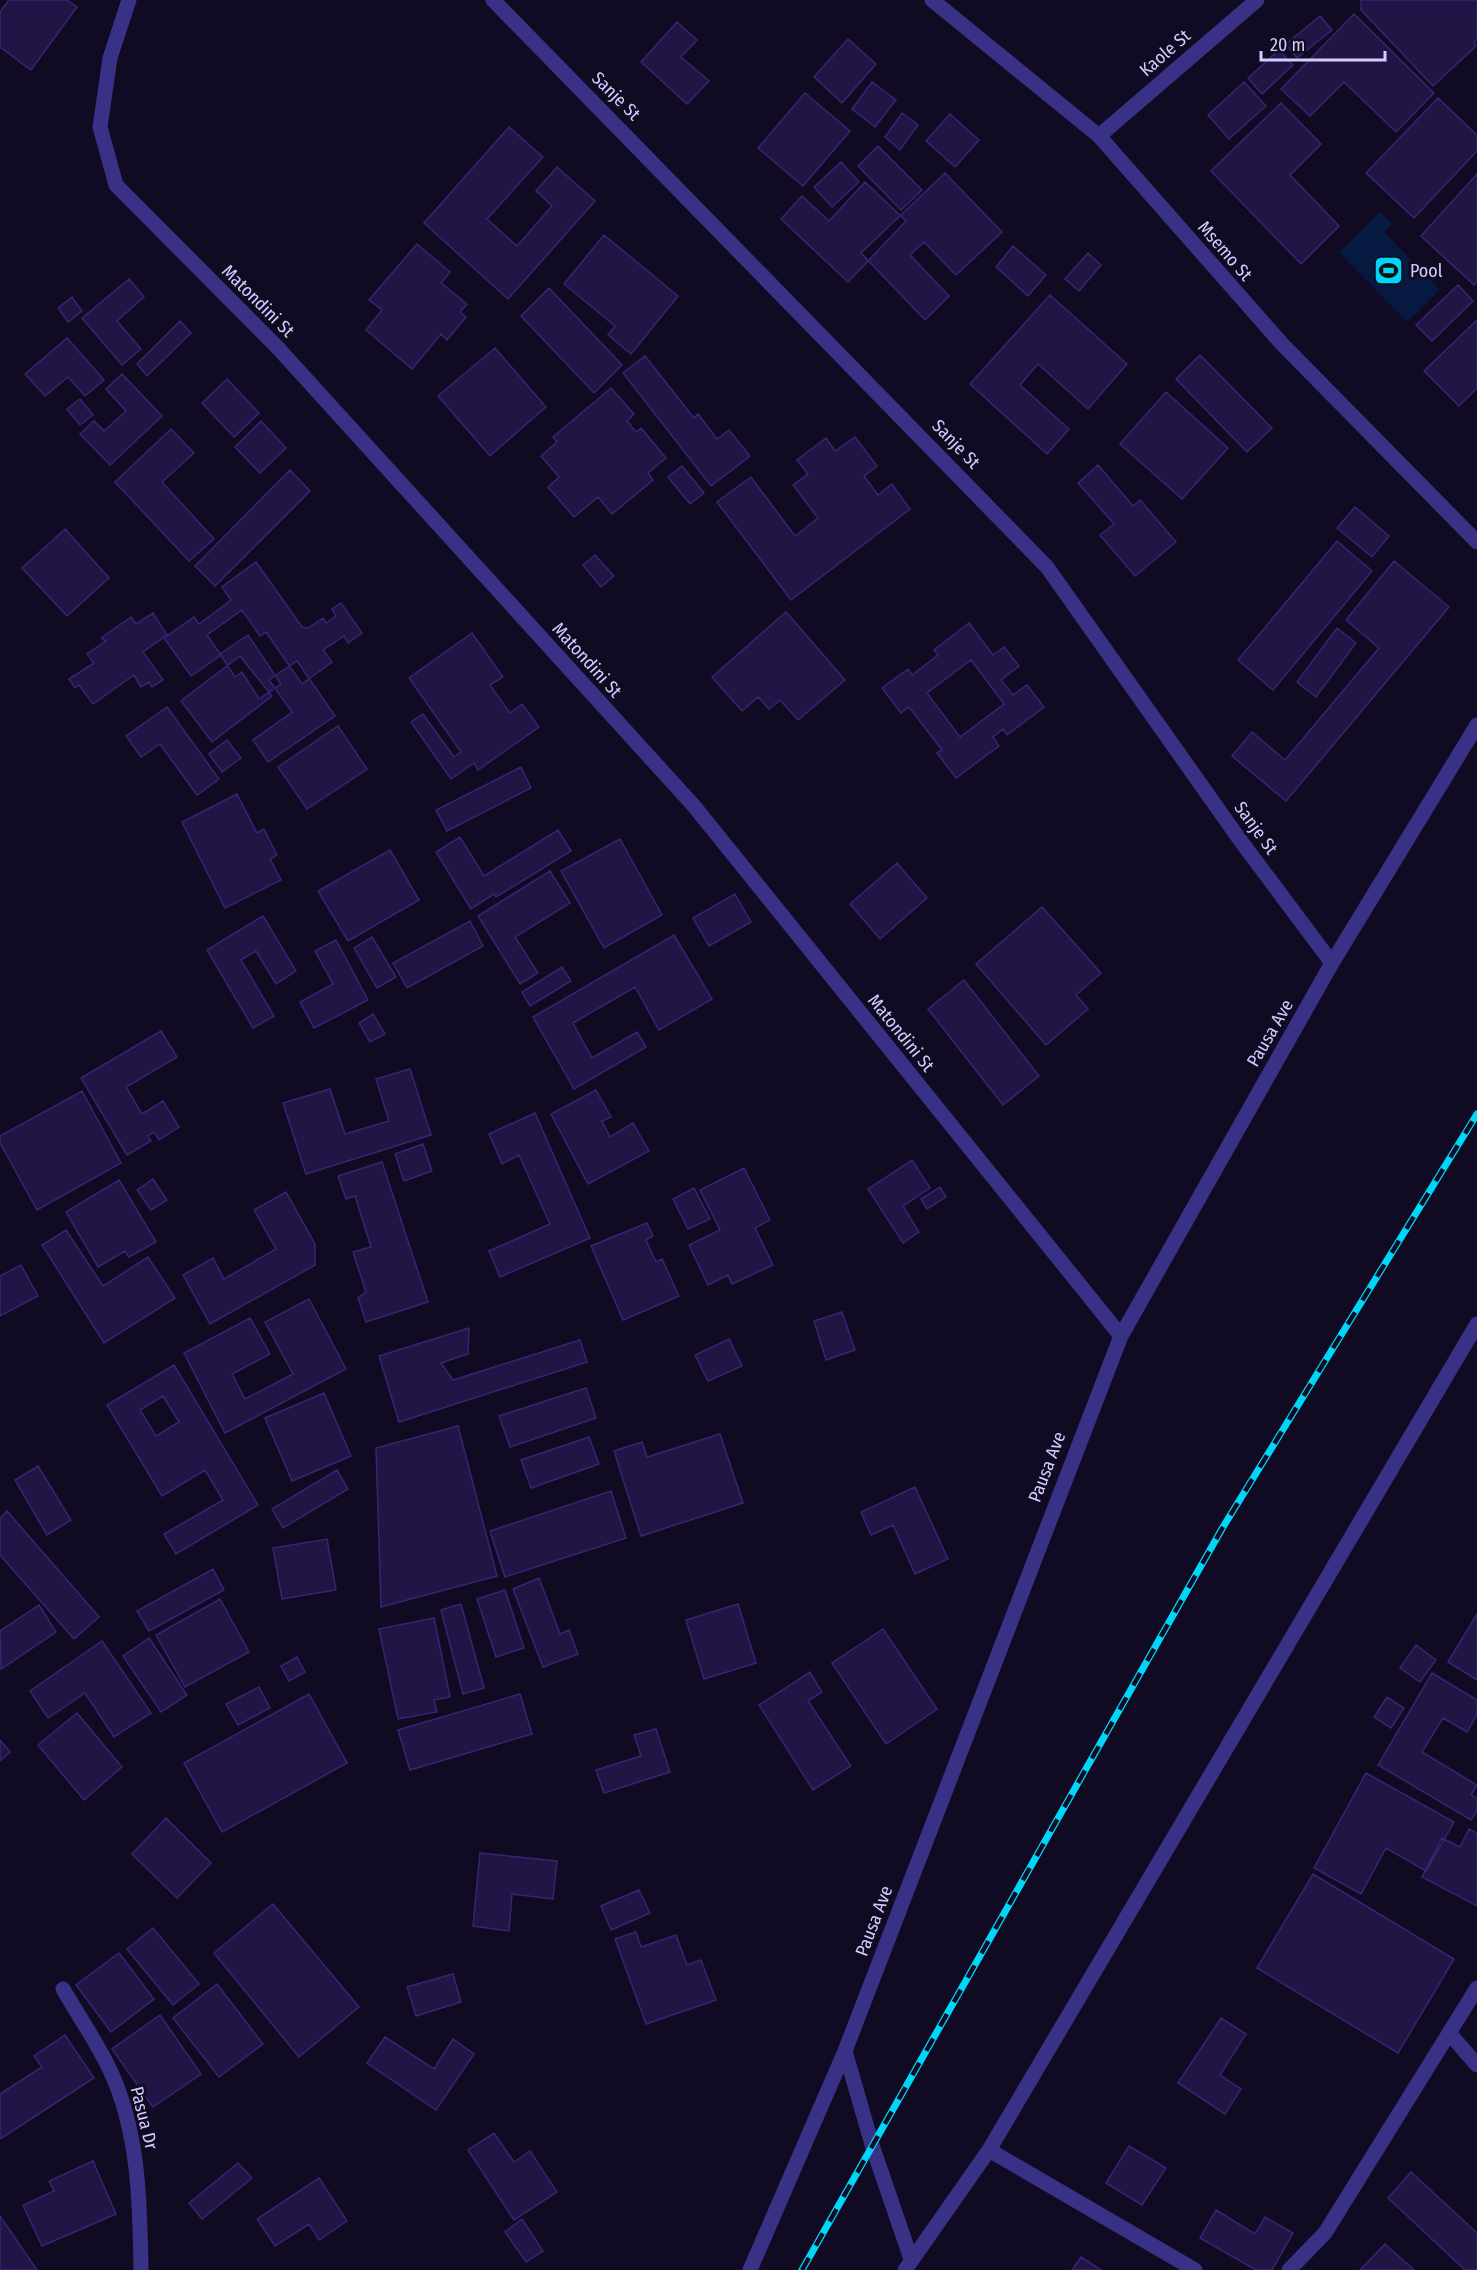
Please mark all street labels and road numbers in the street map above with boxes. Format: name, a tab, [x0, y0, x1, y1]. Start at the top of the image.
street label: Kaole St	[1135, 25, 1195, 81]
street label: Sanje St	[587, 67, 645, 125]
street label: Msemo St	[1193, 217, 1257, 285]
street label: Matondini St	[217, 260, 299, 342]
street label: Sanje St	[927, 415, 985, 473]
street label: Matondini St	[548, 618, 627, 702]
street label: Sanje St	[1230, 797, 1283, 859]
street label: Matondini St	[863, 990, 939, 1076]
street label: Pausa Ave	[1242, 996, 1298, 1070]
street label: Pausa Ave	[1024, 1429, 1070, 1505]
street label: Pausa Ave	[851, 1883, 897, 1959]
street label: Pasua Dr	[126, 2084, 163, 2152]

